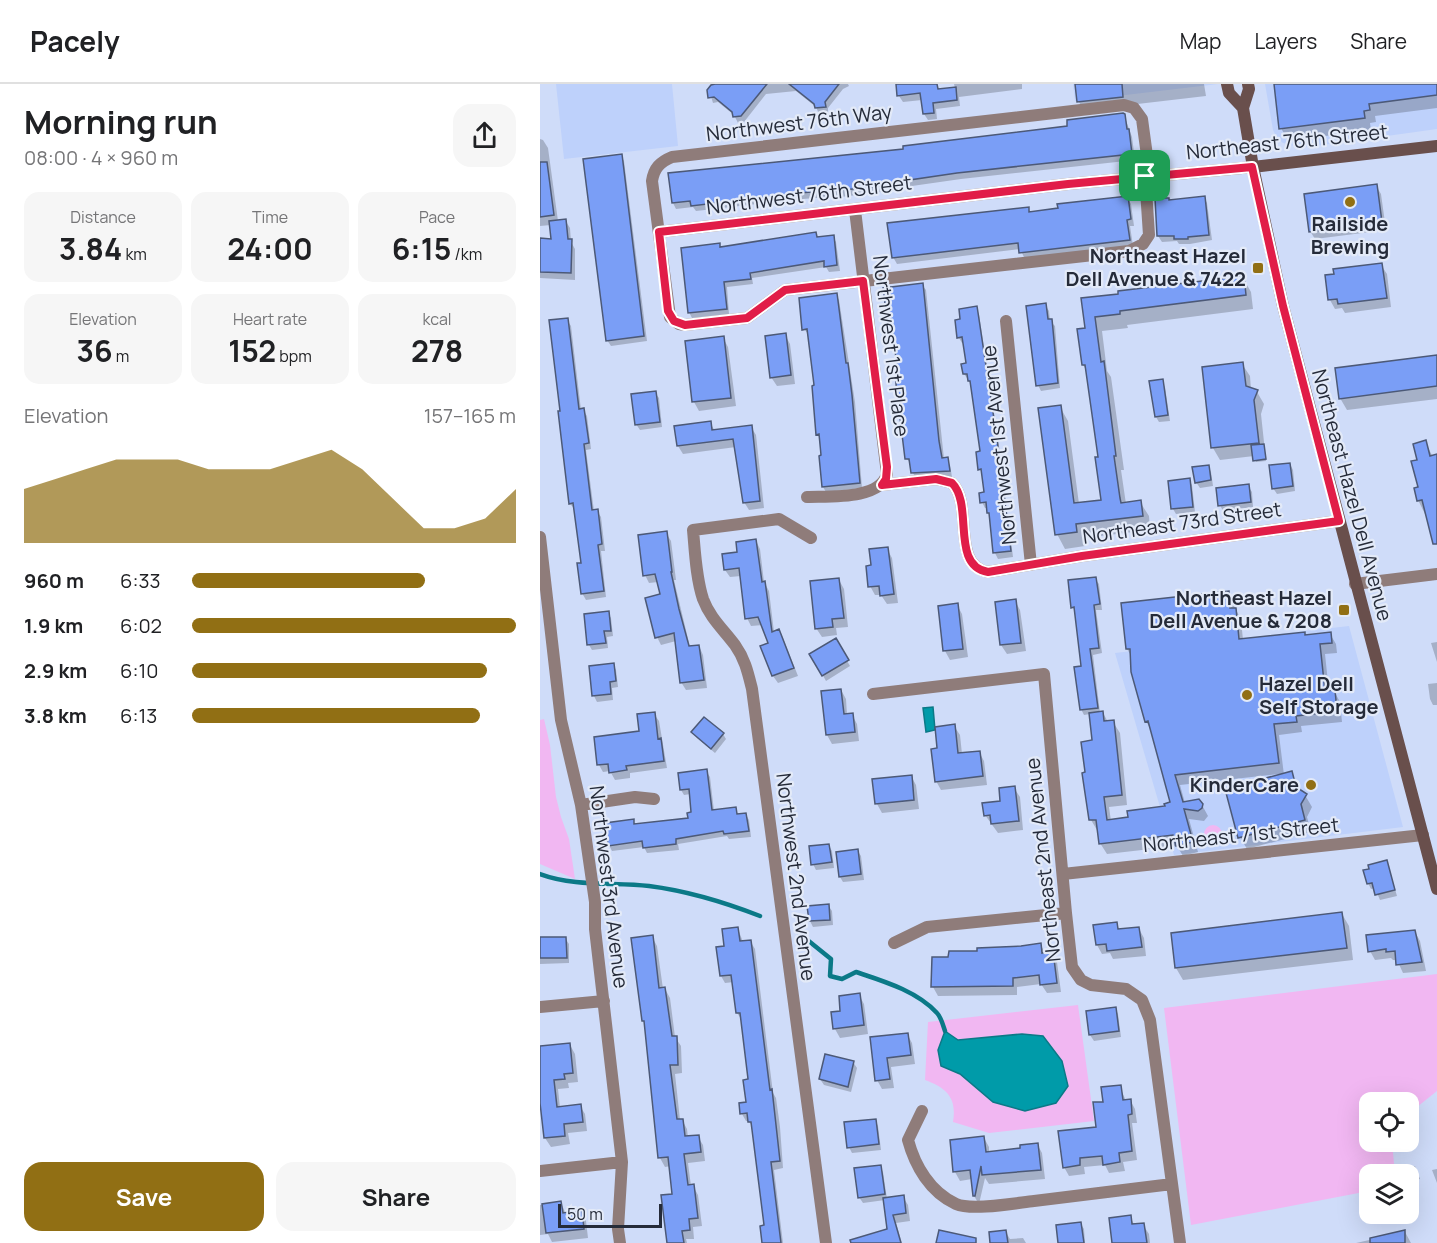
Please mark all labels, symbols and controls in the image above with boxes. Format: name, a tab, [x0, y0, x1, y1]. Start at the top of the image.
text: Pacely	[30, 22, 120, 60]
text: Map	[1180, 27, 1221, 55]
text: Layers	[1254, 27, 1317, 55]
text: Share	[1350, 27, 1407, 55]
street label: Northwest 76th Way	[704, 98, 894, 147]
text: Morning run	[24, 99, 218, 144]
button: share	[453, 104, 516, 167]
street label: Northeast 76th Street	[1185, 117, 1389, 166]
text: 08:00 · 4 × 960 m	[24, 144, 178, 171]
pin	[1119, 150, 1170, 201]
icon: arrive	[1128, 159, 1161, 192]
street label: Northwest 76th Street	[705, 168, 913, 221]
marker: Railside Brewing	[1343, 195, 1357, 209]
text: Distance	[70, 206, 136, 228]
text: Time	[252, 206, 288, 228]
text: Pace	[419, 206, 455, 228]
place label: Railside Brewing	[1311, 210, 1389, 260]
text: 3.84	[59, 228, 122, 269]
text: 24:00	[227, 228, 313, 269]
text: 6:15	[392, 228, 451, 269]
place label: Northeast Hazel Dell Avenue & 7422	[1065, 242, 1246, 292]
text: km	[122, 243, 147, 265]
text: /km	[451, 243, 482, 265]
street label: Northwest 1st Place	[867, 254, 916, 438]
marker: Northeast Hazel Dell Avenue & 7422	[1251, 261, 1265, 275]
text: Elevation	[69, 308, 137, 330]
text: Heart rate	[233, 308, 307, 330]
text: kcal	[422, 308, 452, 330]
text: 36	[77, 330, 113, 371]
text: 152	[228, 330, 276, 371]
text: 278	[411, 330, 463, 371]
street label: Northwest 1st Avenue	[975, 344, 1022, 546]
text: m	[113, 345, 129, 367]
text: bpm	[276, 345, 312, 367]
street label: Northeast Hazel Dell Avenue	[1306, 366, 1399, 624]
text: Elevation	[24, 402, 108, 429]
text: 157–165 m	[424, 402, 516, 429]
street label: Northeast 73rd Street	[1081, 495, 1283, 550]
text: 960 m	[24, 567, 84, 594]
text: 6:33	[120, 567, 161, 594]
place label: Northeast Hazel Dell Avenue & 7208	[1149, 584, 1332, 634]
marker: Northeast Hazel Dell Avenue & 7208	[1337, 603, 1351, 617]
text: 1.9 km	[24, 612, 83, 639]
text: 6:02	[120, 612, 162, 639]
text: 2.9 km	[24, 657, 87, 684]
text: 6:10	[120, 657, 158, 684]
place label: Hazel Dell Self Storage	[1259, 670, 1379, 720]
marker: Hazel Dell Self Storage	[1240, 688, 1254, 702]
text: 3.8 km	[24, 702, 87, 729]
text: 6:13	[120, 702, 157, 729]
street label: Northeast 2nd Avenue	[1018, 757, 1067, 964]
street label: Northwest 2nd Avenue	[770, 771, 823, 982]
place label: KinderCare	[1190, 771, 1299, 798]
marker: KinderCare	[1304, 778, 1318, 792]
street label: Northwest 3rd Avenue	[584, 784, 635, 990]
street label: Northeast 71st Street	[1142, 811, 1340, 858]
map controls	[1359, 1092, 1419, 1224]
button: locate	[1359, 1092, 1419, 1152]
button: Save	[24, 1162, 264, 1231]
button: Share	[276, 1162, 516, 1231]
button: layers	[1359, 1164, 1419, 1224]
scale bar	[558, 1201, 662, 1228]
text: 50 m	[567, 1203, 603, 1225]

